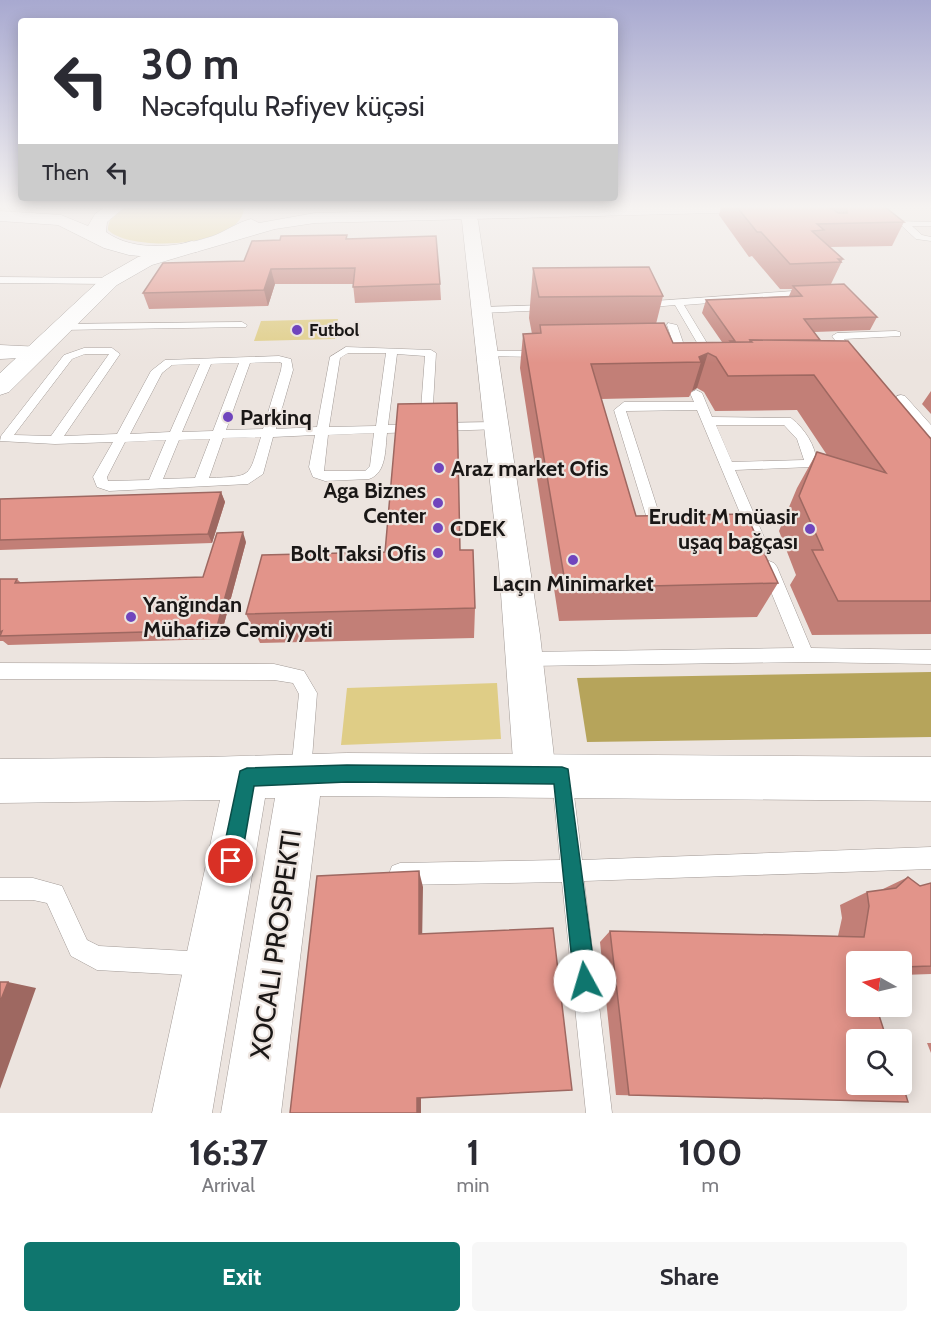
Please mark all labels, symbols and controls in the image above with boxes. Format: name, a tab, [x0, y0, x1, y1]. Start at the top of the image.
text: 30 m	[141, 38, 239, 90]
icon: left	[42, 42, 120, 120]
text: Nəcəfqulu Rəfiyev küçəsi	[141, 90, 425, 123]
icon: left	[101, 156, 134, 189]
text: Then	[42, 159, 89, 186]
place label: Futbol	[309, 319, 360, 341]
marker: Futbol	[290, 323, 304, 337]
place label: Parkinq	[240, 404, 312, 431]
marker: Parkinq	[221, 410, 235, 424]
place label: Araz market Ofis	[451, 455, 609, 482]
marker: Araz market Ofis	[432, 461, 446, 475]
place label: Aga Biznes Center	[323, 477, 427, 529]
marker: Aga Biznes Center	[431, 496, 445, 510]
place label: Erudit M müasir uşaq bağçası	[649, 503, 799, 555]
place label: CDEK	[450, 515, 506, 542]
marker: CDEK	[431, 521, 445, 535]
marker: Erudit M müasir uşaq bağçası	[803, 522, 817, 536]
place label: Bolt Taksi Ofis	[290, 540, 426, 567]
marker: Bolt Taksi Ofis	[431, 546, 445, 560]
marker: Laçın Minimarket	[566, 553, 580, 567]
place label: Laçın Minimarket	[492, 570, 654, 597]
place label: Yanğından Mühafizə Cəmiyyəti	[142, 591, 333, 643]
marker: Yanğından Mühafizə Cəmiyyəti	[124, 610, 138, 624]
street label: XOCALI PROSPEKTI	[243, 827, 308, 1061]
pin	[205, 835, 256, 886]
icon: arrive	[214, 844, 247, 877]
position arrow	[553, 949, 617, 1013]
north arrow	[846, 951, 912, 1017]
map controls	[846, 951, 912, 1095]
button: search	[846, 1029, 912, 1095]
text: 16:37	[189, 1130, 268, 1174]
text: 1	[466, 1130, 480, 1174]
text: 100	[678, 1130, 742, 1174]
text: Arrival	[202, 1173, 255, 1197]
text: min	[457, 1173, 490, 1197]
text: m	[702, 1173, 719, 1197]
button: Exit	[24, 1242, 460, 1311]
button: Share	[472, 1242, 907, 1311]

